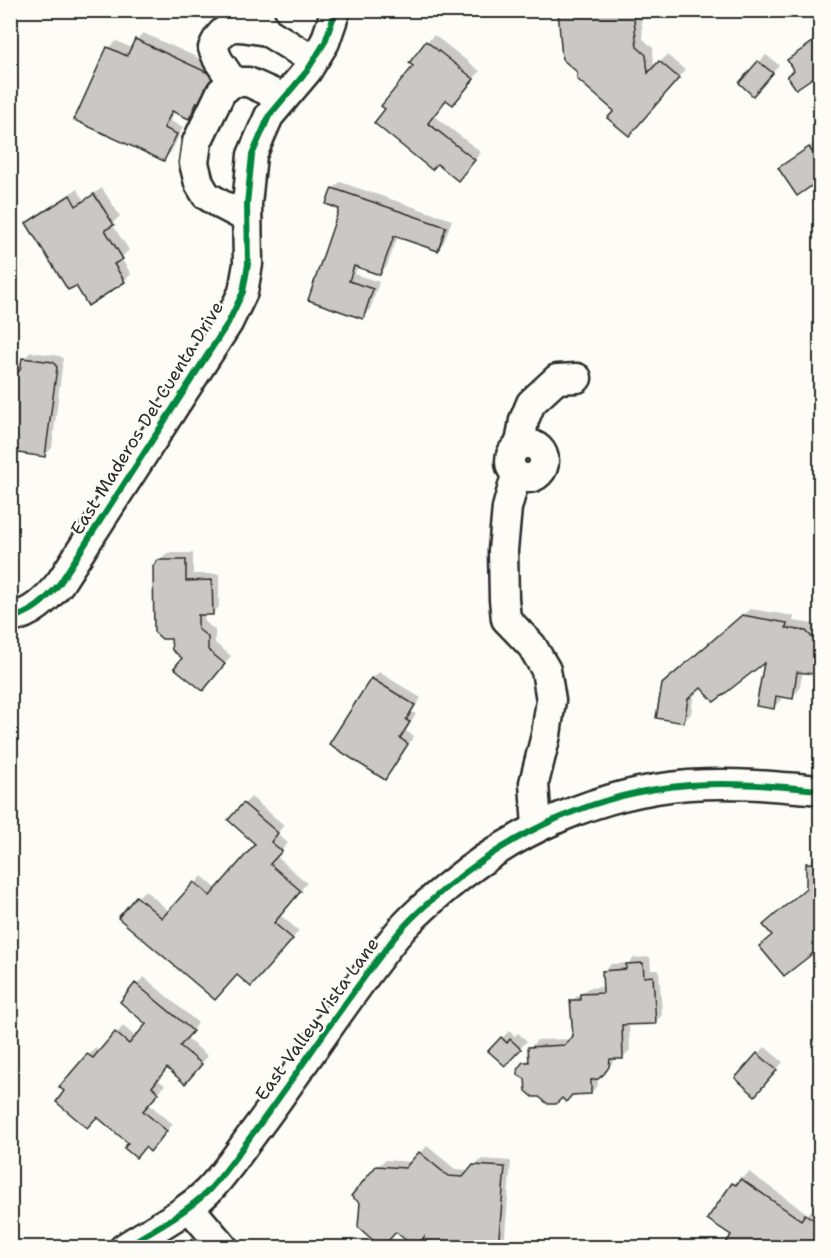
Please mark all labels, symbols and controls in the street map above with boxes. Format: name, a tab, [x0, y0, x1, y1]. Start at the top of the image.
street label: East Maderos Del Cuenta Drive	[65, 297, 229, 539]
street label: East Valley Vista Lane	[250, 933, 384, 1105]

